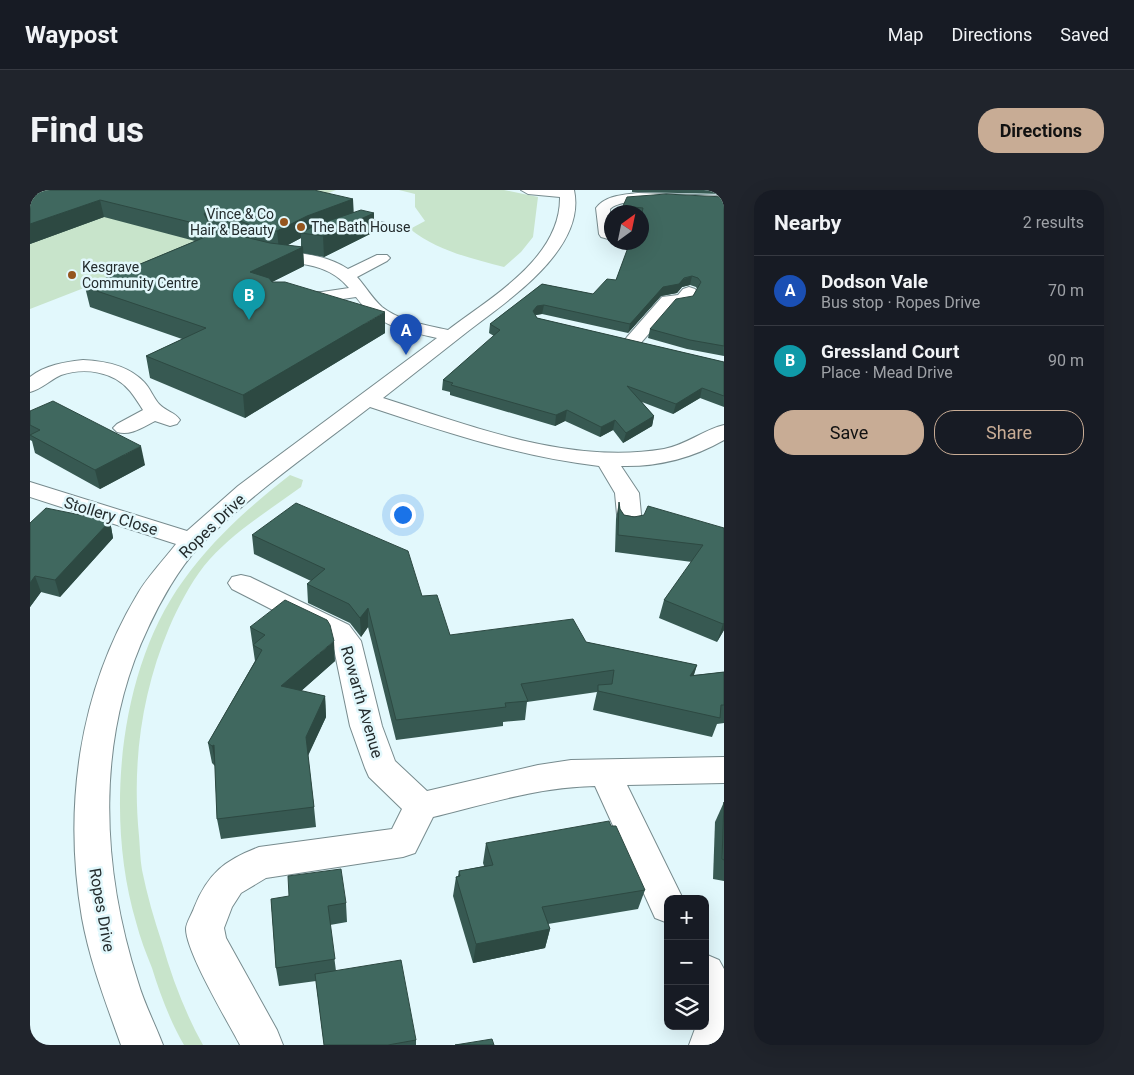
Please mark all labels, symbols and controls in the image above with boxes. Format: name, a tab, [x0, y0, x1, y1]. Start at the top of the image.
text: Waypost	[25, 21, 118, 49]
text: Map	[888, 24, 923, 45]
text: Directions	[951, 24, 1032, 45]
text: Saved	[1060, 24, 1109, 45]
button: Directions	[978, 108, 1104, 153]
text: Find us	[30, 110, 144, 151]
north arrow	[604, 205, 649, 250]
place label: Vince & Co Hair & Beauty	[190, 206, 274, 238]
text: Nearby	[774, 211, 841, 235]
text: 2 results	[1023, 213, 1084, 232]
marker: Vince & Co Hair & Beauty	[278, 216, 290, 228]
place label: The Bath House	[311, 219, 410, 235]
marker: The Bath House	[295, 221, 307, 233]
place label: Kesgrave Community Centre	[82, 259, 198, 291]
marker: Kesgrave Community Centre	[66, 269, 78, 281]
text: Dodson Vale	[821, 270, 928, 293]
pin: B	[233, 279, 265, 320]
text: A	[785, 281, 795, 300]
text: 70 m	[1048, 281, 1084, 300]
text: Bus stop · Ropes Drive	[821, 293, 980, 312]
pin: A	[390, 314, 422, 355]
text: Gressland Court	[821, 340, 959, 363]
text: B	[785, 351, 795, 370]
text: 90 m	[1048, 351, 1084, 370]
text: Place · Mead Drive	[821, 363, 953, 382]
button: Save	[774, 410, 924, 455]
button: Share	[934, 410, 1084, 455]
street label: Ropes Drive	[175, 490, 249, 562]
street label: Stollery Close	[62, 493, 160, 539]
your location	[390, 502, 416, 528]
street label: Rowarth Avenue	[337, 644, 387, 760]
street label: Ropes Drive	[85, 867, 119, 953]
map controls	[664, 895, 709, 1030]
button: +	[664, 895, 709, 940]
button: −	[664, 940, 709, 985]
button: layers	[664, 985, 709, 1030]

